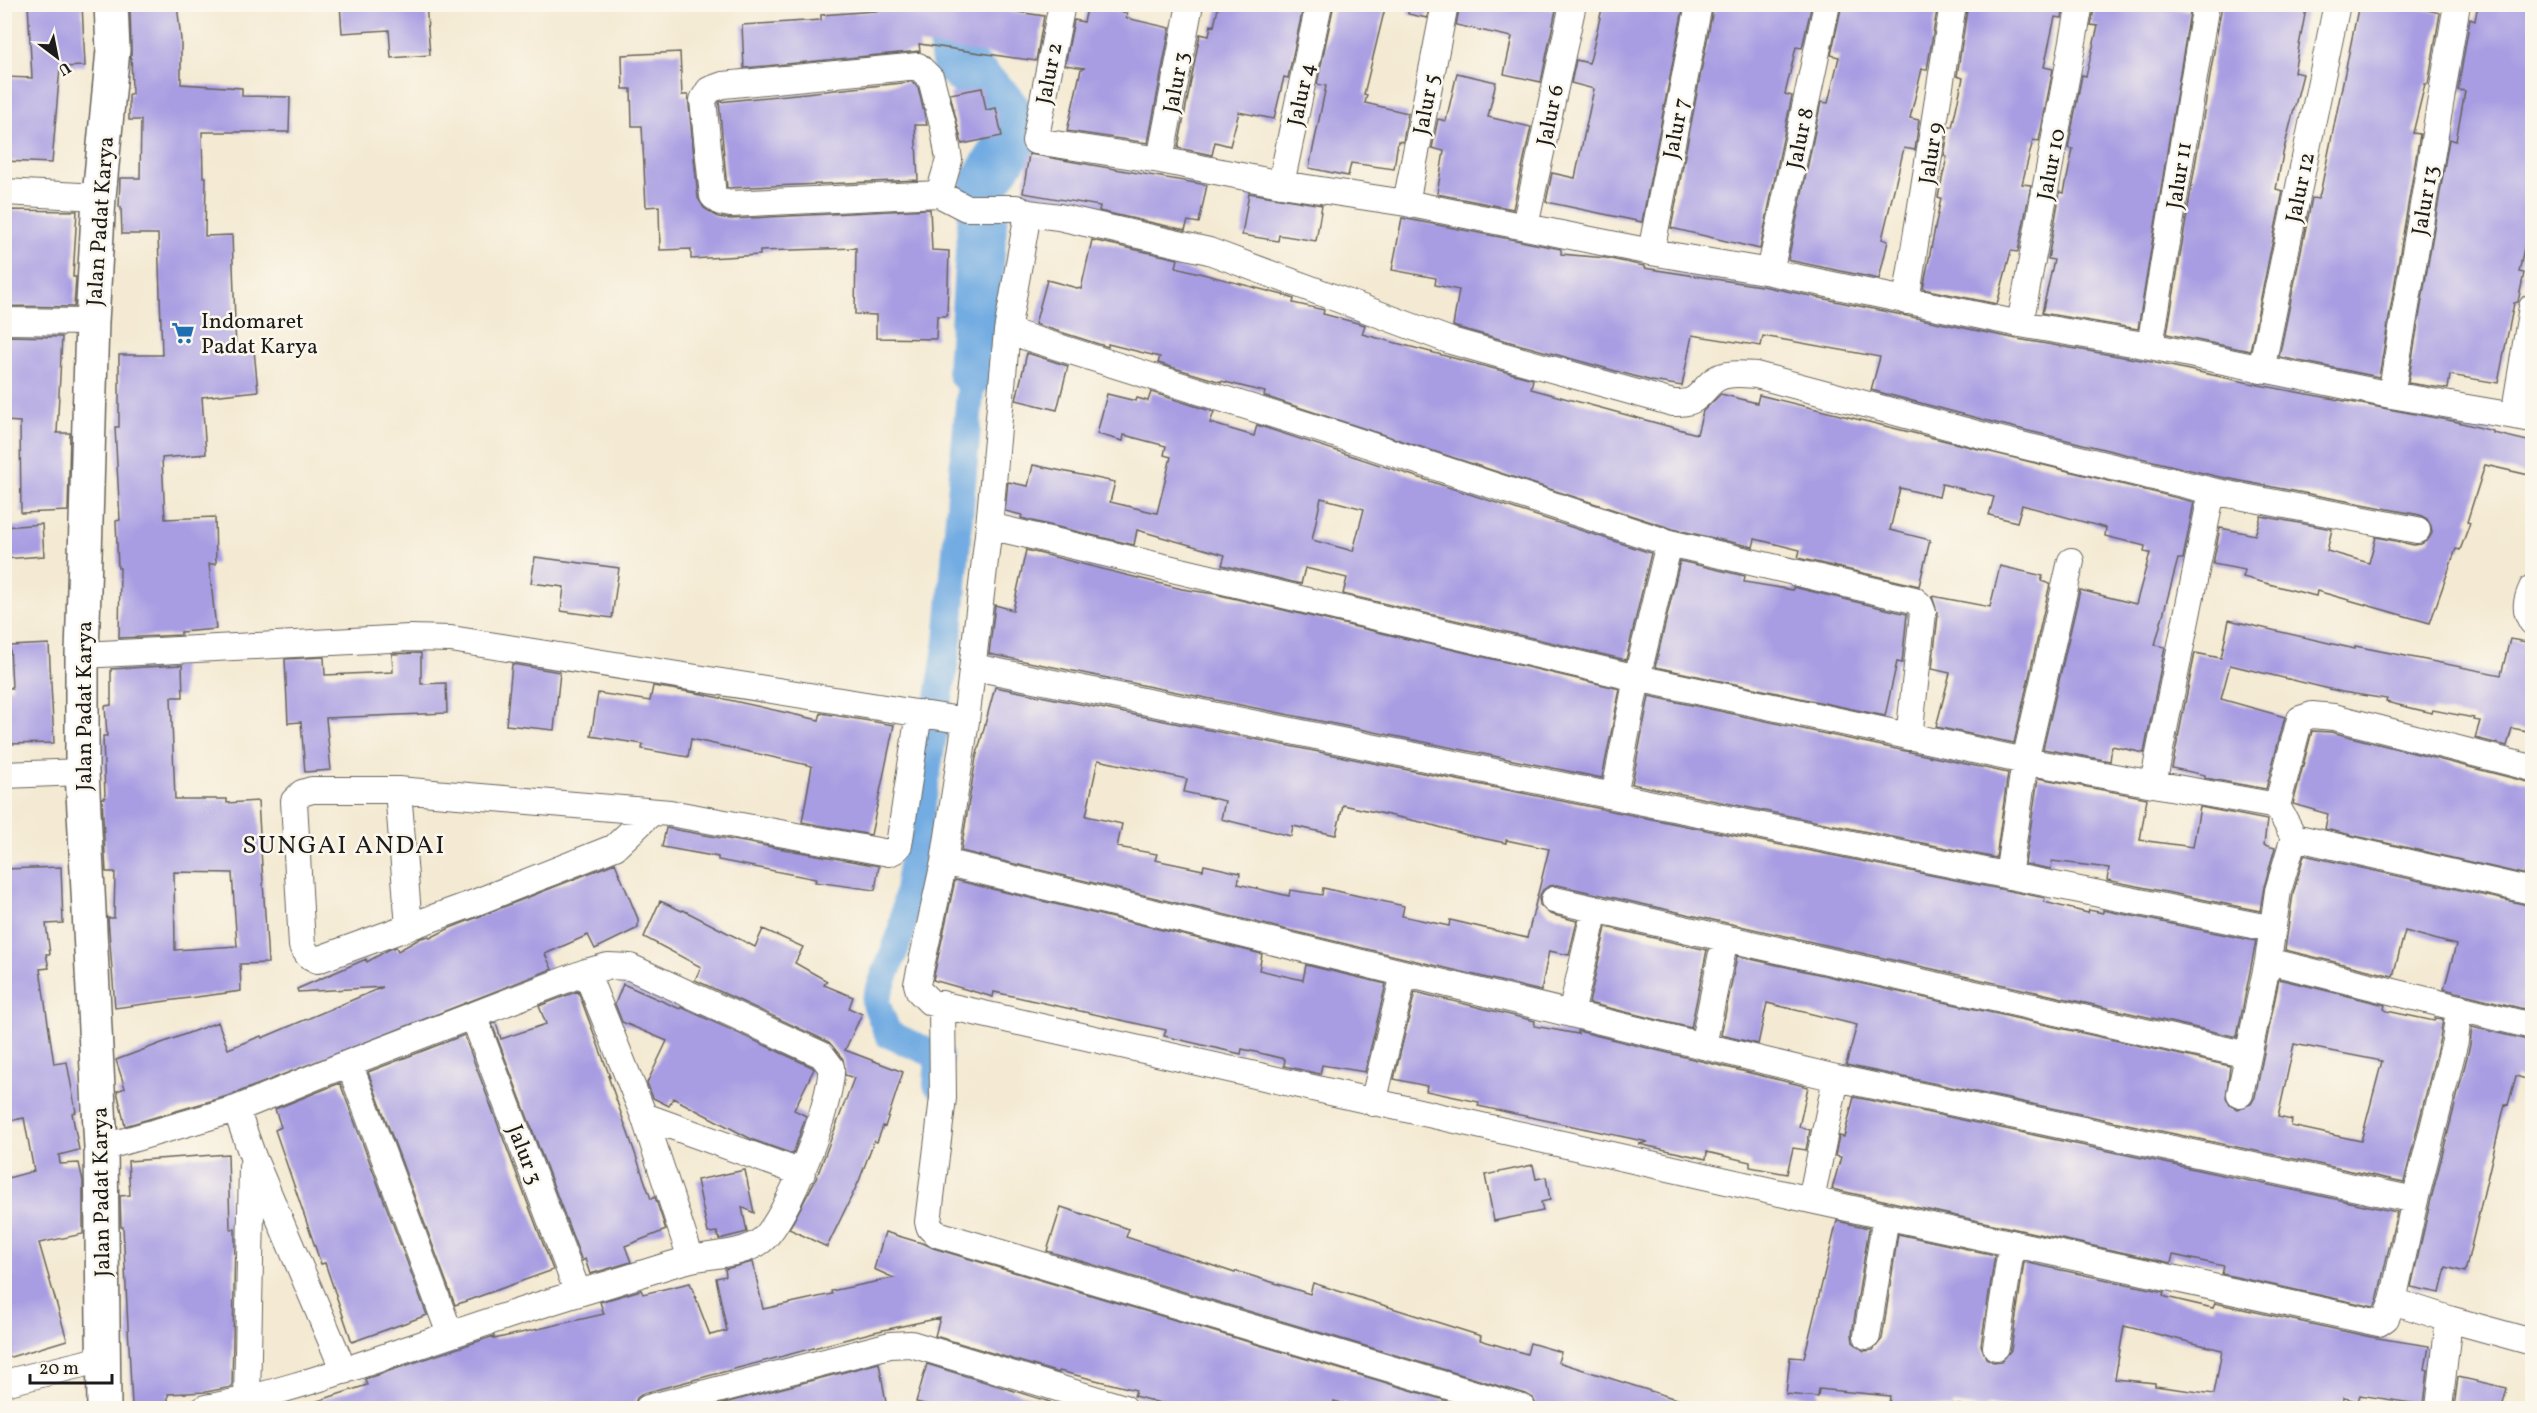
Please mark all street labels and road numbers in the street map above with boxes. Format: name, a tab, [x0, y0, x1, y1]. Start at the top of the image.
street label: Jalur 2	[1029, 40, 1072, 107]
street label: Jalur 3	[1156, 49, 1199, 116]
street label: Jalur 4	[1281, 60, 1324, 129]
street label: Jalur 5	[1406, 71, 1449, 138]
street label: Jalur 6	[1530, 82, 1573, 149]
street label: Jalur 7	[1656, 95, 1699, 162]
street label: Jalur 8	[1780, 105, 1823, 172]
street label: Jalur 9	[1912, 120, 1953, 187]
street label: Jalur 10	[2030, 126, 2075, 203]
street label: Jalan Padat Karya	[80, 135, 123, 307]
street label: Jalur 11	[2160, 139, 2201, 211]
street label: Jalur 12	[2279, 149, 2324, 226]
street label: Jalur 13	[2405, 163, 2448, 238]
street label: Jalan Padat Karya	[70, 621, 101, 791]
street label: Jalan Padat Karya	[86, 1107, 119, 1277]
street label: Jalur 3	[498, 1120, 549, 1189]

